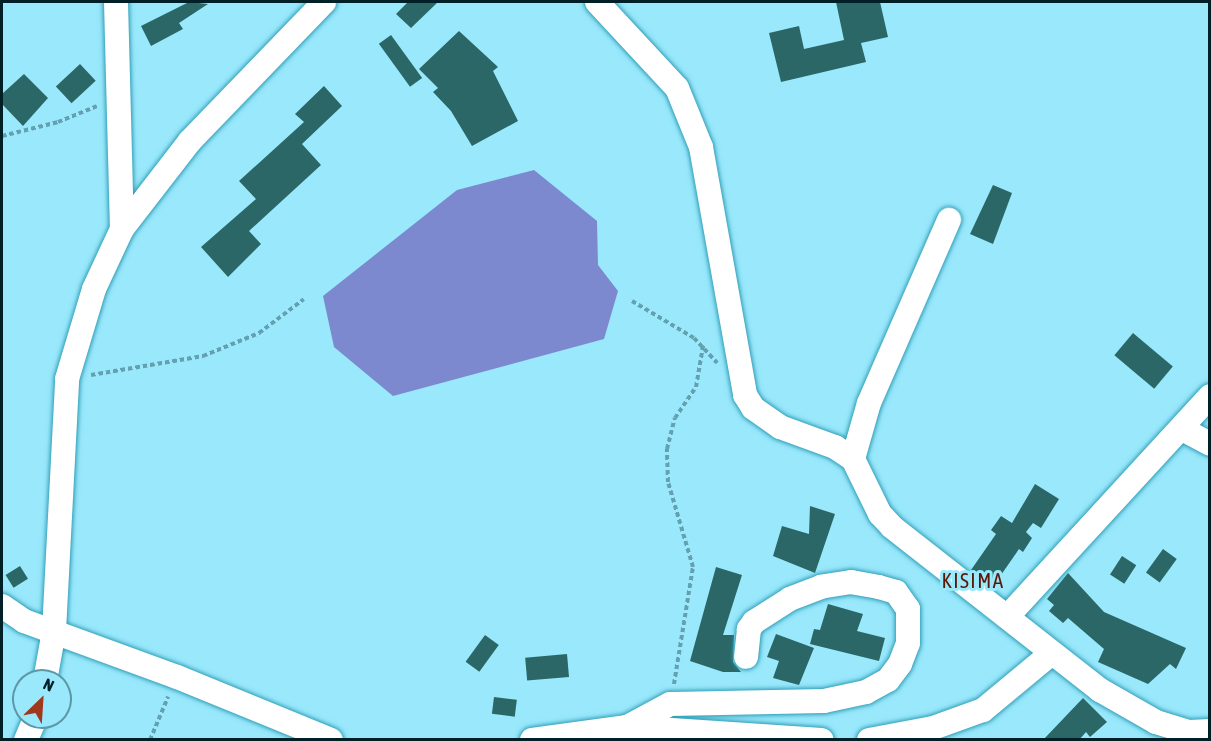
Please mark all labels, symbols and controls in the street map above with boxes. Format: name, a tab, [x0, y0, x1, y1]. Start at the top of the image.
district label: KISIMA	[941, 567, 1005, 593]
north arrow	[12, 669, 72, 729]
text: N	[41, 674, 57, 695]

